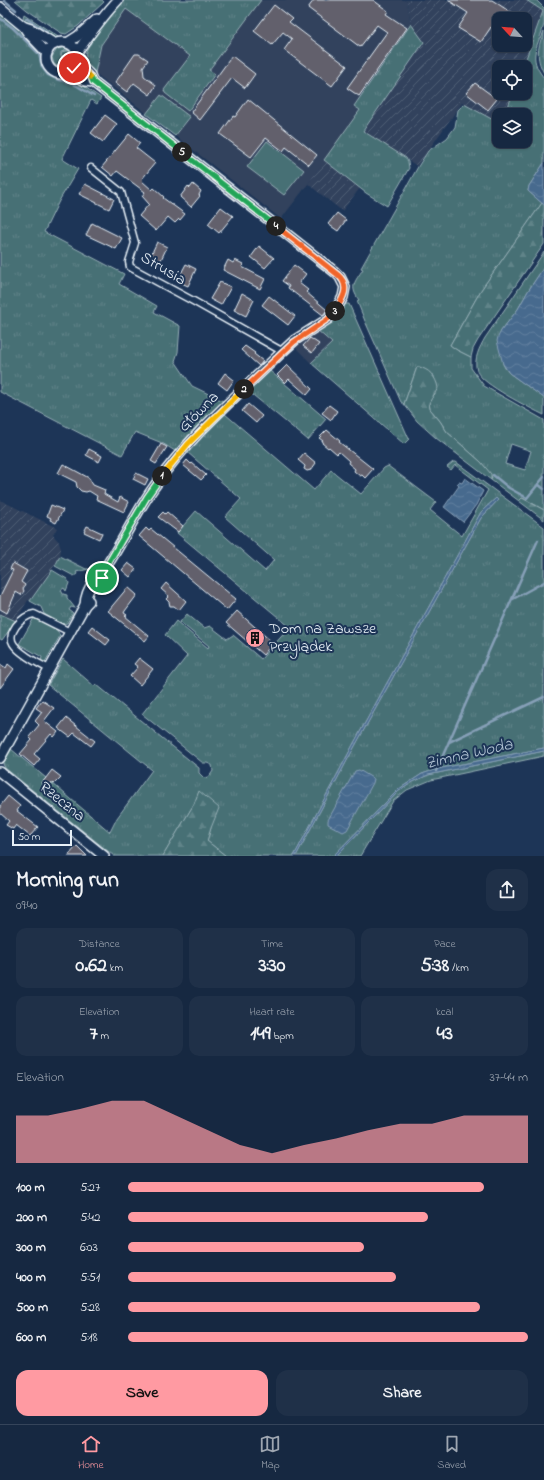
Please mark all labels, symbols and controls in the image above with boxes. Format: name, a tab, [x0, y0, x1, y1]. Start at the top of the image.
north arrow	[492, 12, 532, 52]
map controls	[492, 12, 532, 148]
pin	[57, 51, 91, 85]
icon: check	[63, 57, 85, 79]
button: locate	[492, 60, 532, 100]
button: layers	[492, 108, 532, 148]
pin: 5	[172, 142, 192, 162]
text: 5	[179, 144, 185, 160]
pin: 4	[266, 216, 286, 236]
text: 4	[274, 218, 278, 234]
street label: Strusia	[136, 246, 190, 292]
pin: 3	[325, 301, 345, 321]
text: 3	[333, 303, 337, 319]
pin: 2	[234, 379, 254, 399]
text: 2	[241, 381, 247, 397]
street label: Główna	[173, 386, 225, 438]
pin: 1	[152, 466, 172, 486]
text: 1	[160, 468, 164, 484]
pin	[85, 561, 119, 595]
icon: arrive	[91, 567, 113, 589]
place label: Dom na Zawsze Przylądek	[268, 617, 377, 659]
building icon: Dom na Zawsze Przylądek	[244, 627, 266, 649]
water label: Zimna Woda	[423, 732, 516, 776]
street label: Rzeczna	[34, 776, 90, 828]
scale bar	[12, 828, 72, 847]
text: 50 m	[18, 829, 40, 845]
text: Morning run	[16, 865, 119, 897]
button: share	[486, 869, 528, 911]
text: 09:40	[16, 896, 38, 915]
text: Distance	[79, 936, 120, 952]
text: Time	[261, 936, 283, 952]
text: Pace	[434, 936, 455, 952]
text: 0.62	[76, 952, 107, 981]
text: 3:30	[259, 952, 285, 981]
text: 5:38	[420, 952, 449, 981]
text: km	[107, 960, 123, 976]
text: /km	[449, 960, 469, 976]
text: Elevation	[79, 1004, 120, 1020]
text: Heart rate	[249, 1004, 295, 1020]
text: kcal	[436, 1004, 453, 1020]
text: 7	[90, 1020, 98, 1049]
text: 149	[250, 1020, 271, 1049]
text: 43	[436, 1020, 453, 1049]
text: m	[98, 1028, 109, 1044]
text: bpm	[271, 1028, 294, 1044]
text: Elevation	[16, 1068, 64, 1087]
text: 37–44 m	[489, 1068, 528, 1087]
text: 100 m	[16, 1178, 45, 1197]
text: 5:27	[80, 1178, 100, 1197]
text: 200 m	[16, 1208, 47, 1227]
text: 5:42	[80, 1208, 100, 1227]
text: 300 m	[16, 1238, 46, 1257]
text: 6:03	[80, 1238, 98, 1257]
text: 400 m	[16, 1268, 46, 1287]
text: 5:51	[80, 1268, 100, 1287]
text: 500 m	[16, 1298, 48, 1317]
text: 5:28	[80, 1298, 100, 1317]
text: 600 m	[16, 1328, 46, 1347]
text: 5:18	[80, 1328, 98, 1347]
button: Save	[16, 1370, 268, 1416]
button: Share	[276, 1370, 528, 1416]
tab: Home	[78, 1433, 104, 1473]
tab: Map	[259, 1433, 281, 1473]
tab: Saved	[437, 1433, 466, 1473]

